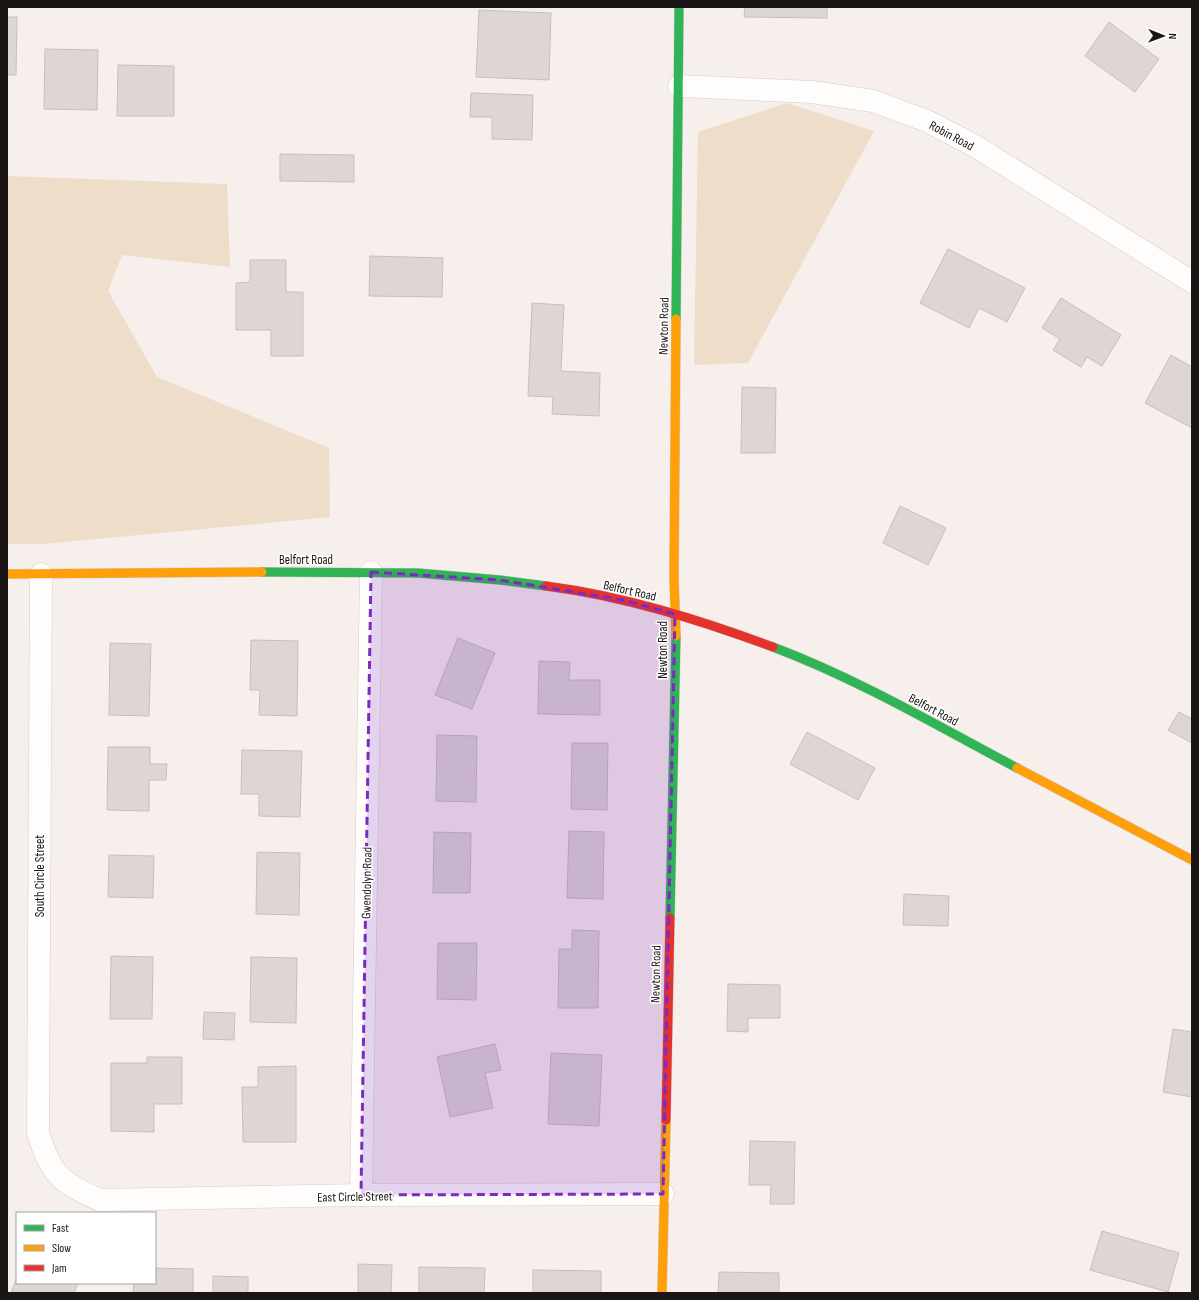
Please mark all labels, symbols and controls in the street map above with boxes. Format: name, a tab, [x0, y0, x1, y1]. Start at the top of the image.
north arrow	[1143, 16, 1183, 56]
text: N	[1166, 33, 1179, 39]
street label: Robin Road	[926, 117, 977, 154]
street label: Newton Road	[655, 297, 673, 355]
street label: Belfort Road	[279, 552, 333, 568]
street label: Belfort Road	[602, 577, 658, 605]
street label: Newton Road	[655, 621, 671, 679]
street label: Belfort Road	[906, 690, 961, 730]
street label: South Circle Street	[32, 835, 48, 917]
street label: Gwendolyn Road	[358, 847, 376, 919]
street label: Newton Road	[647, 945, 665, 1003]
street label: East Circle Street	[317, 1188, 393, 1206]
legend	[16, 1212, 156, 1284]
text: Fast	[52, 1221, 69, 1236]
text: Slow	[52, 1241, 71, 1256]
text: Jam	[51, 1261, 67, 1276]

